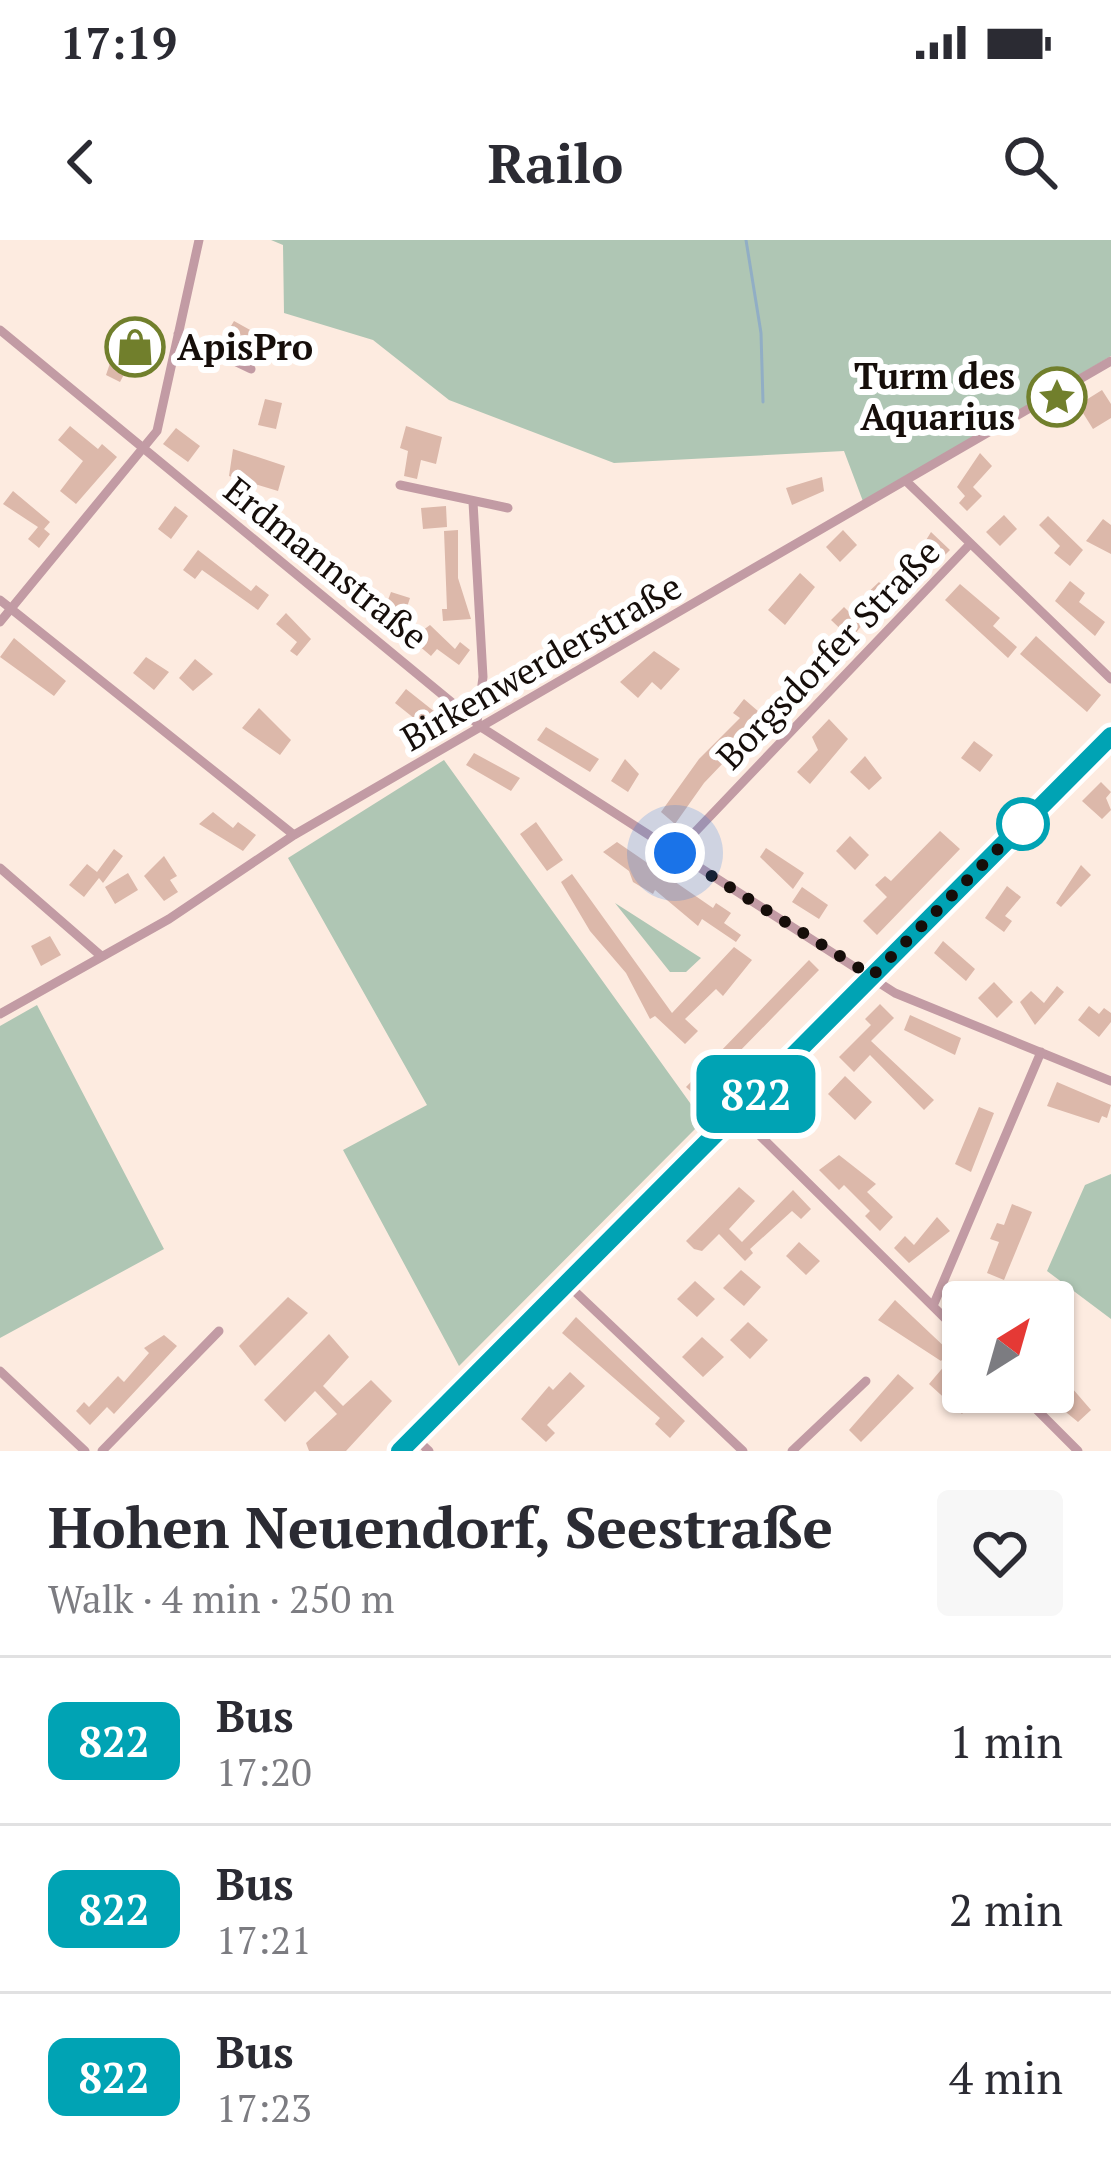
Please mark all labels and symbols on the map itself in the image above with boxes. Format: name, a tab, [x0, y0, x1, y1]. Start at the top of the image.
shop icon: ApisPro	[104, 316, 166, 378]
place label: ApisPro	[177, 323, 313, 370]
place label: Turm des Aquarius	[854, 352, 1015, 440]
place icon: Turm des Aquarius	[1026, 366, 1088, 428]
street label: Erdmannstraße	[215, 466, 438, 659]
street label: Borgsdorfer Straße	[706, 529, 950, 779]
street label: Birkenwerderstraße	[392, 562, 689, 761]
unlabelled marker	[998, 799, 1048, 849]
your location	[645, 823, 705, 883]
line badge: 822	[687, 1055, 825, 1133]
north arrow	[942, 1281, 1074, 1413]

